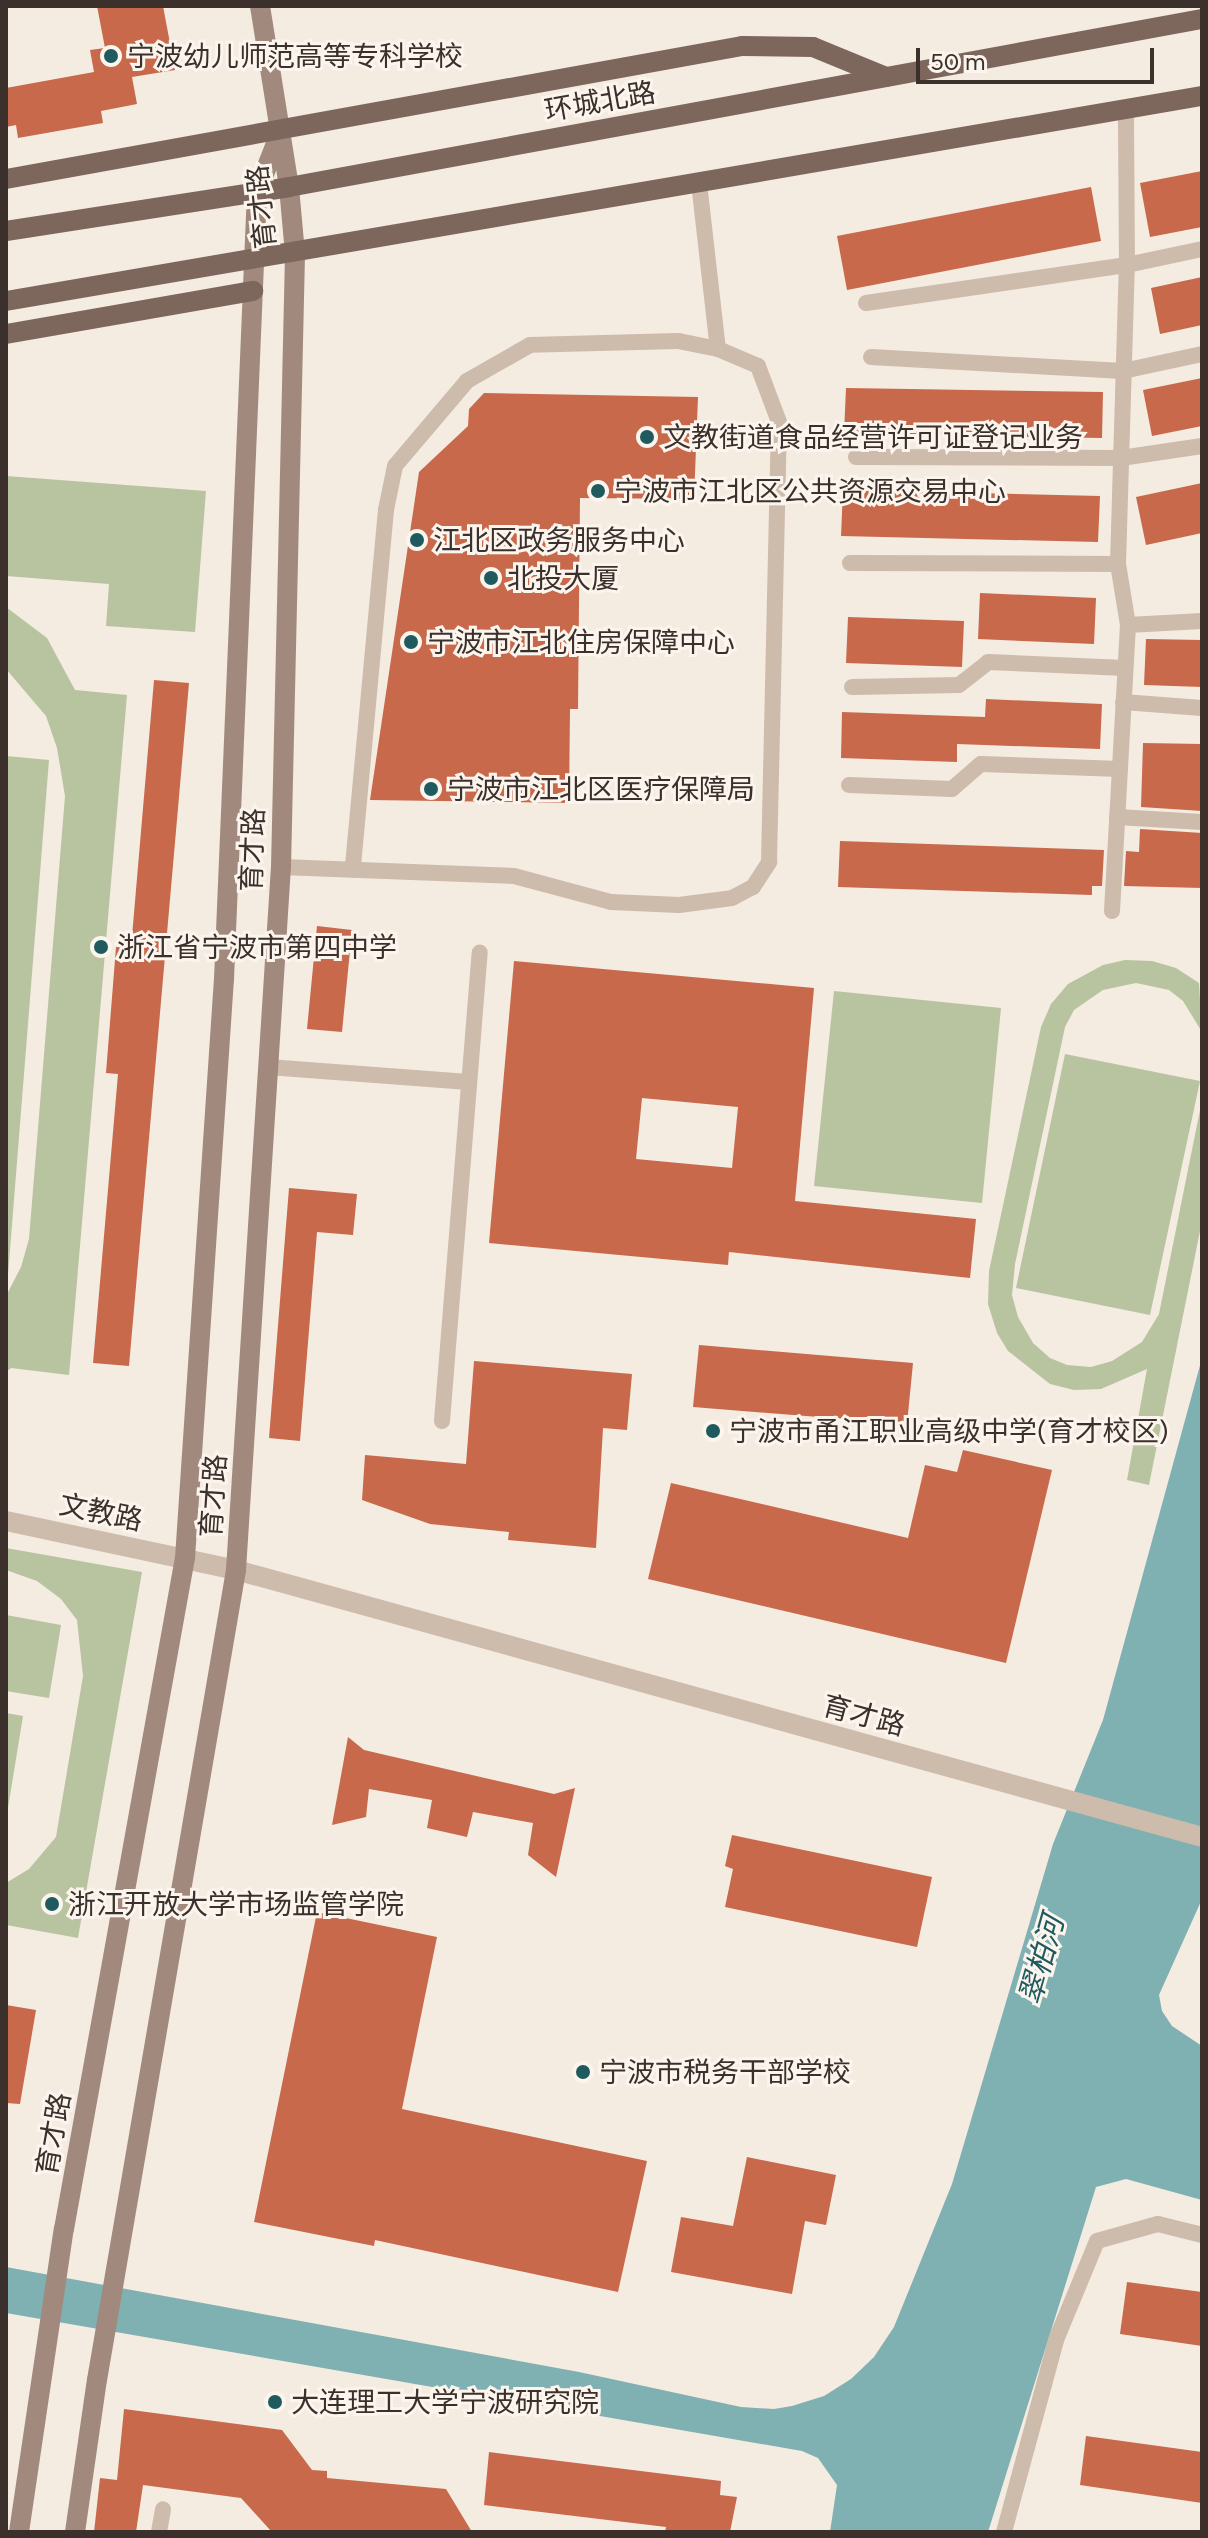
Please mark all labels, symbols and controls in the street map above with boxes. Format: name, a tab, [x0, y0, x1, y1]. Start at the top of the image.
scale bar	[920, 32, 1158, 82]
place label: 宁波幼儿师范高等专科学校	[127, 39, 463, 73]
marker: 宁波幼儿师范高等专科学校	[102, 47, 120, 65]
text: 50 m	[930, 47, 986, 76]
street label: 环城北路	[542, 75, 658, 127]
street label: 育才路	[240, 163, 282, 251]
place label: 文教街道食品经营许可证登记业务	[663, 420, 1083, 454]
marker: 文教街道食品经营许可证登记业务	[638, 428, 656, 446]
place label: 宁波市江北区公共资源交易中心	[614, 474, 1006, 508]
marker: 宁波市江北区公共资源交易中心	[589, 482, 607, 500]
place label: 江北区政务服务中心	[433, 523, 685, 557]
marker: 江北区政务服务中心	[408, 531, 426, 549]
place label: 北投大厦	[507, 561, 619, 595]
marker: 北投大厦	[482, 569, 500, 587]
place label: 宁波市江北住房保障中心	[427, 625, 735, 659]
marker: 宁波市江北住房保障中心	[402, 633, 420, 651]
place label: 宁波市江北区医疗保障局	[447, 772, 755, 806]
marker: 宁波市江北区医疗保障局	[422, 780, 440, 798]
street label: 育才路	[234, 807, 270, 893]
place label: 浙江省宁波市第四中学	[117, 930, 397, 964]
marker: 浙江省宁波市第四中学	[92, 938, 110, 956]
place label: 宁波市甬江职业高级中学(育才校区)	[729, 1414, 1169, 1448]
marker: 宁波市甬江职业高级中学(育才校区)	[704, 1422, 722, 1440]
street label: 育才路	[193, 1453, 233, 1539]
street label: 文教路	[56, 1487, 146, 1537]
street label: 育才路	[819, 1688, 909, 1742]
place label: 浙江开放大学市场监管学院	[68, 1887, 404, 1921]
marker: 浙江开放大学市场监管学院	[43, 1895, 61, 1913]
water label: 翠柏河	[1012, 1912, 1072, 2008]
place label: 宁波市税务干部学校	[599, 2055, 851, 2089]
marker: 宁波市税务干部学校	[574, 2063, 592, 2081]
street label: 育才路	[29, 2090, 77, 2178]
place label: 大连理工大学宁波研究院	[291, 2385, 599, 2419]
marker: 大连理工大学宁波研究院	[266, 2393, 284, 2411]

